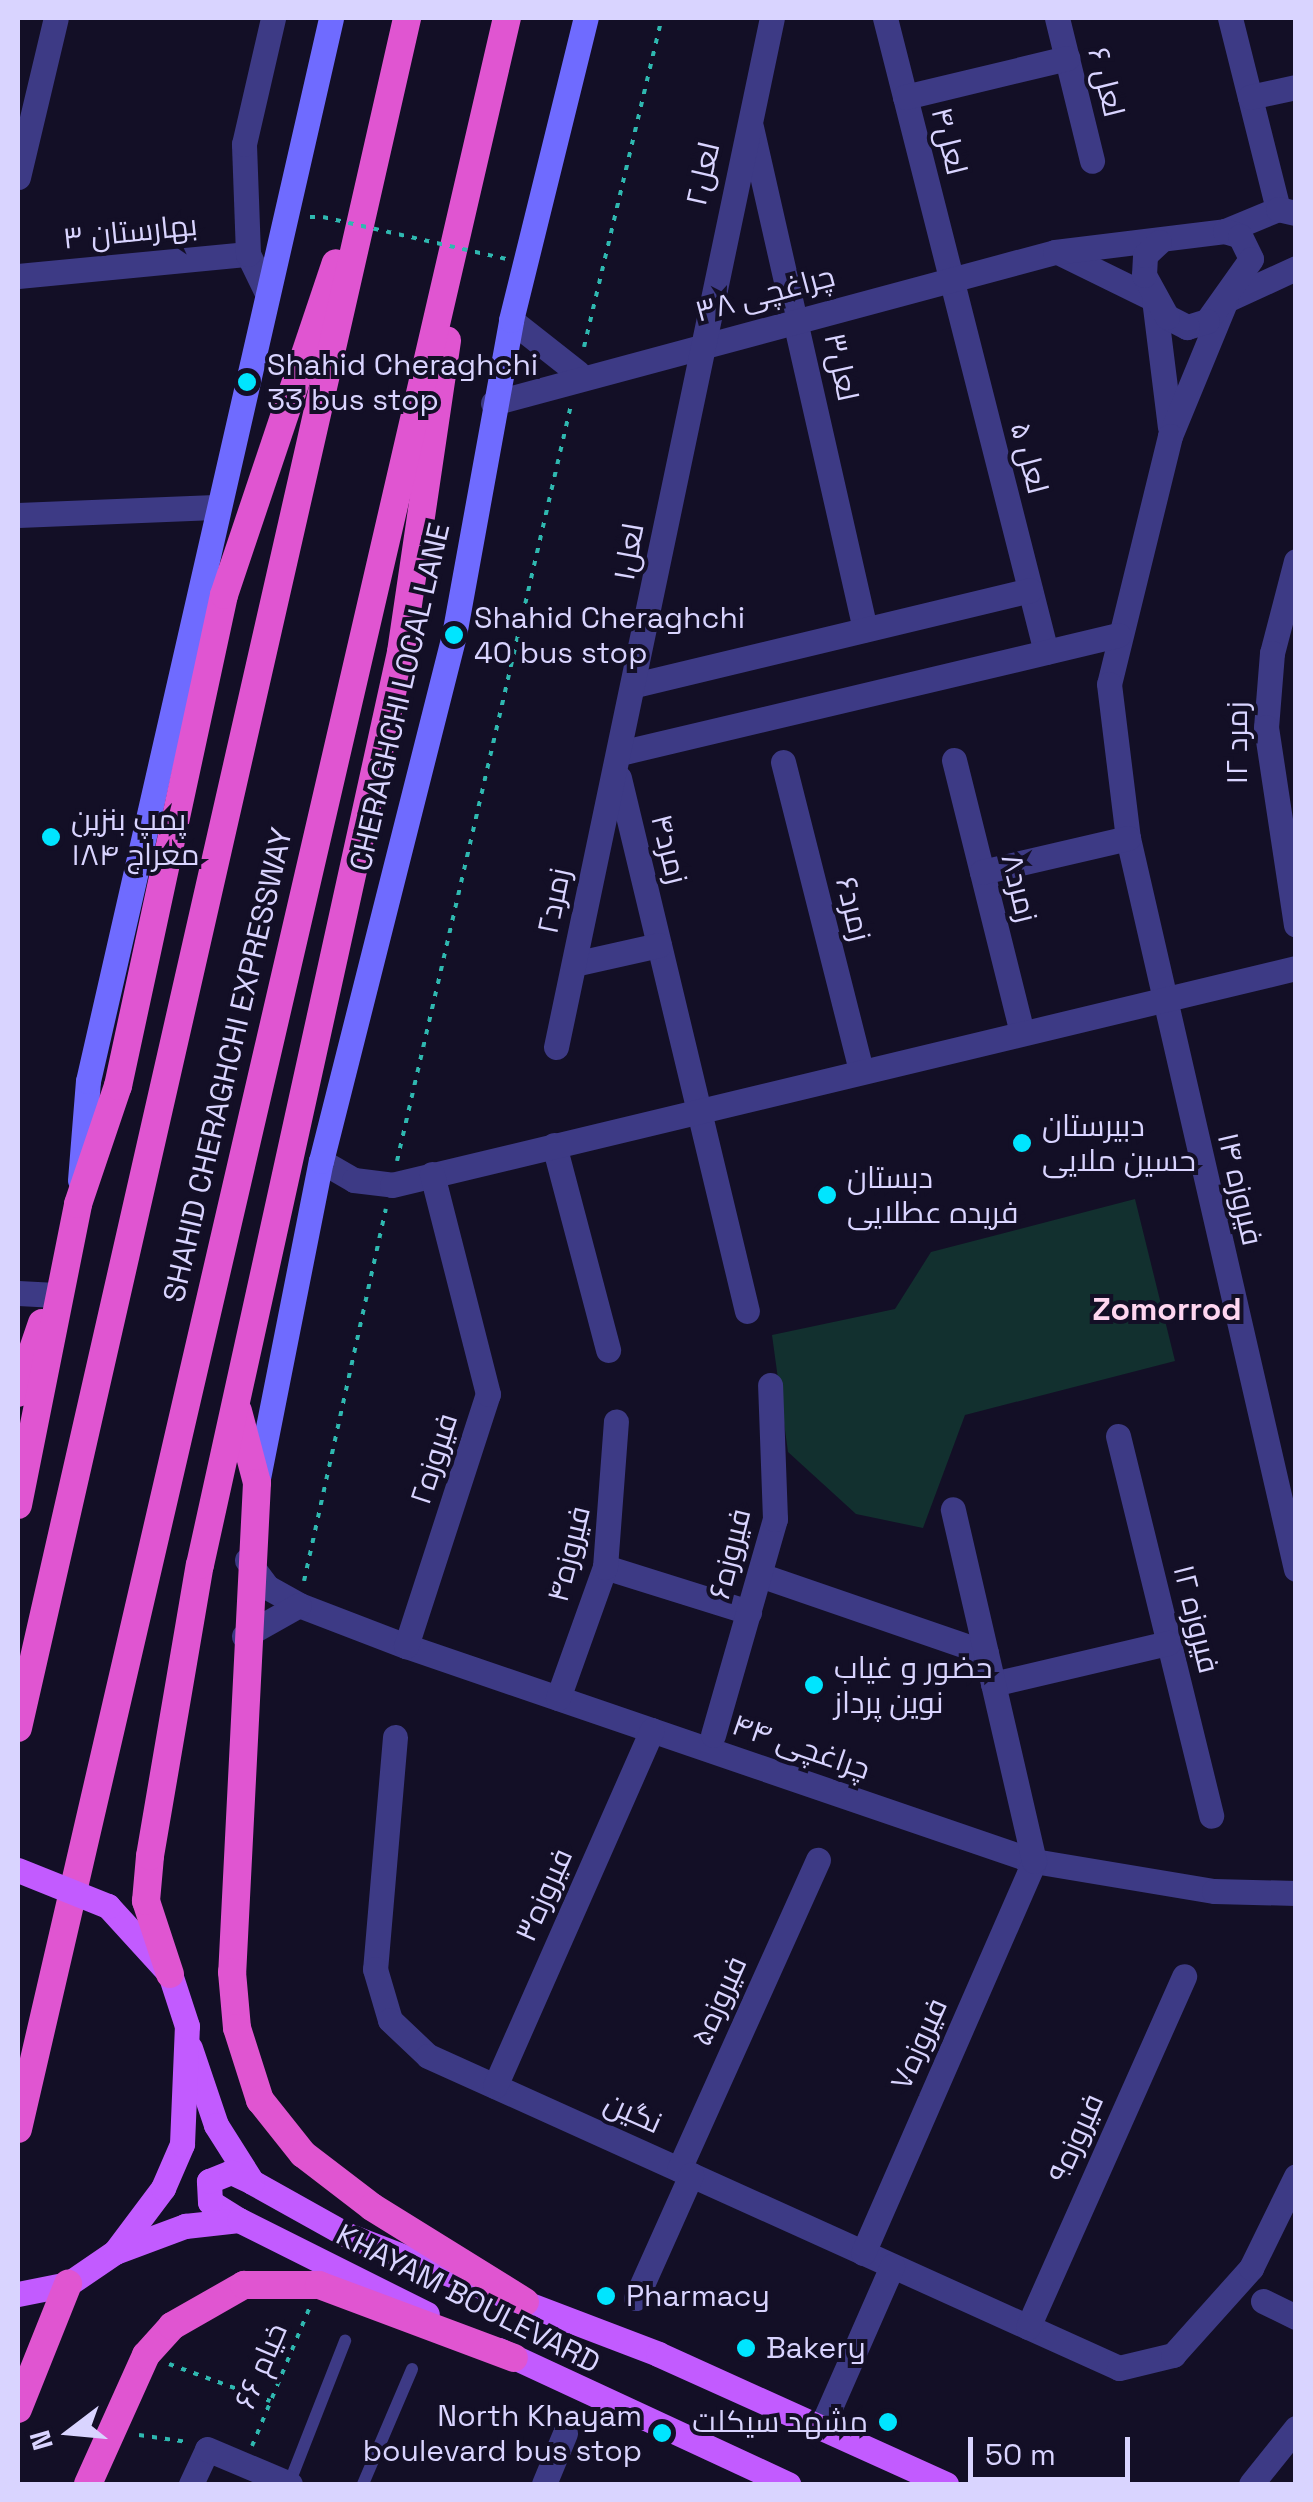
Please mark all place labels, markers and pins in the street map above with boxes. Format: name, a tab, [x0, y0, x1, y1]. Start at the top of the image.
place label: Shahid Cheraghchi 33 bus stop	[267, 347, 538, 418]
marker: Shahid Cheraghchi 33 bus stop	[236, 371, 258, 393]
place label: Shahid Cheraghchi 40 bus stop	[474, 600, 745, 670]
marker: Shahid Cheraghchi 40 bus stop	[443, 624, 465, 646]
place label: پمپ بنزین ۱۸۴ معراج	[71, 802, 199, 872]
marker: پمپ بنزین ۱۸۴ معراج	[40, 826, 62, 848]
place label: دبیرستان حسین ملایی	[1042, 1108, 1196, 1178]
marker: دبیرستان حسین ملایی	[1011, 1132, 1033, 1154]
place label: دبستان فریده عطلایی	[847, 1160, 1018, 1230]
marker: دبستان فریده عطلایی	[816, 1184, 838, 1206]
place label: حضور و غیاب نوین پرداز	[834, 1650, 992, 1720]
marker: حضور و غیاب نوین پرداز	[803, 1674, 825, 1696]
place label: Pharmacy	[626, 2278, 770, 2314]
marker: Pharmacy	[595, 2285, 617, 2307]
place label: Bakery	[766, 2330, 866, 2366]
marker: Bakery	[735, 2337, 757, 2359]
place label: North Khayam boulevard bus stop	[363, 2398, 642, 2468]
place label: مشهد سیکلت	[692, 2404, 868, 2440]
marker: مشهد سیکلت	[877, 2411, 899, 2433]
marker: North Khayam boulevard bus stop	[651, 2422, 673, 2444]

